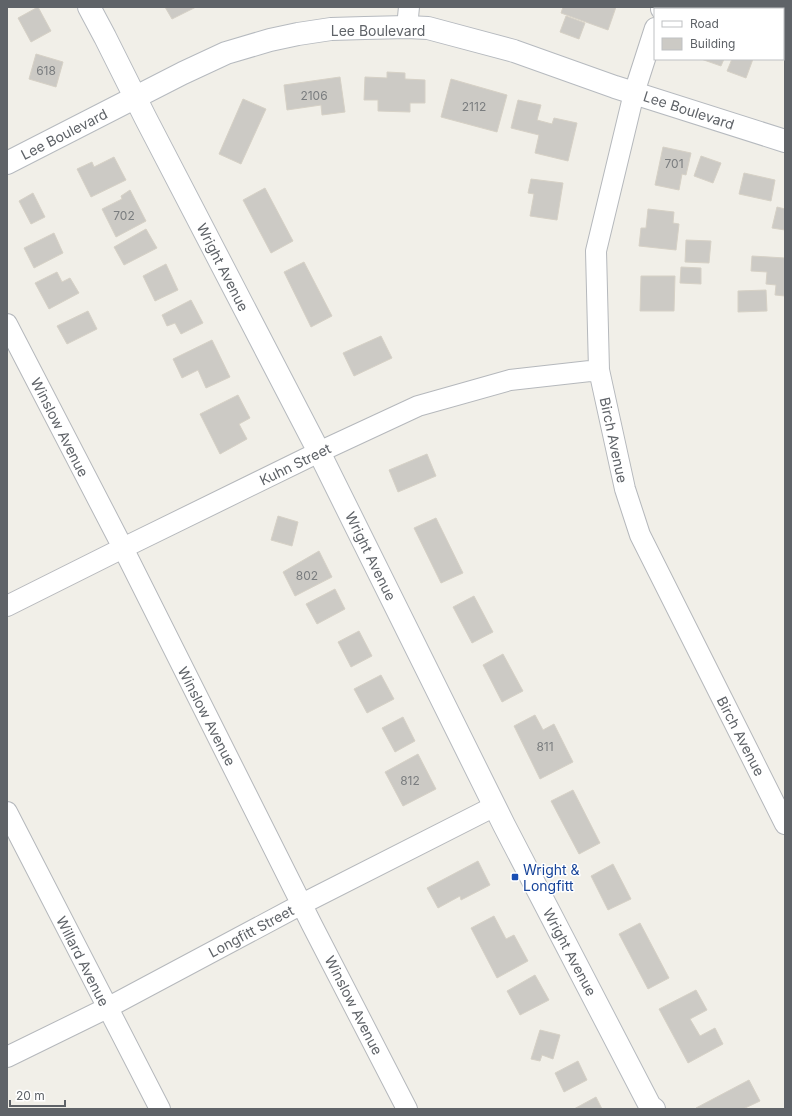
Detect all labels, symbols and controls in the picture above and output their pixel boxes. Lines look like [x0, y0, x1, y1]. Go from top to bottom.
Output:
legend [654, 8, 784, 60]
text: Road [690, 16, 719, 31]
street label: Lee Boulevard [331, 22, 425, 39]
text: Building [690, 36, 735, 51]
house number: 618 [36, 63, 56, 78]
street label: Lee Boulevard [641, 87, 737, 133]
house number: 2106 [300, 88, 328, 103]
house number: 2112 [462, 99, 486, 114]
street label: Lee Boulevard [18, 105, 110, 163]
house number: 701 [664, 156, 684, 171]
house number: 702 [113, 208, 135, 223]
street label: Wright Avenue [193, 220, 253, 314]
street label: Winslow Avenue [28, 375, 92, 479]
street label: Birch Avenue [597, 396, 631, 484]
street label: Kuhn Street [257, 439, 334, 489]
street label: Wright Avenue [342, 509, 400, 603]
house number: 802 [296, 568, 318, 583]
street label: Winslow Avenue [175, 664, 239, 768]
street label: Birch Avenue [714, 693, 768, 779]
house number: 811 [536, 739, 554, 754]
house number: 812 [400, 773, 420, 788]
place label: Wright & Longfitt [523, 861, 580, 894]
marker: Wright & Longfitt [510, 872, 520, 882]
street label: Longfitt Street [206, 901, 297, 961]
street label: Wright Avenue [540, 905, 600, 999]
street label: Willard Avenue [53, 913, 113, 1009]
street label: Winslow Avenue [322, 953, 386, 1057]
scale bar [10, 1082, 65, 1108]
text: 20 m [16, 1088, 45, 1103]

